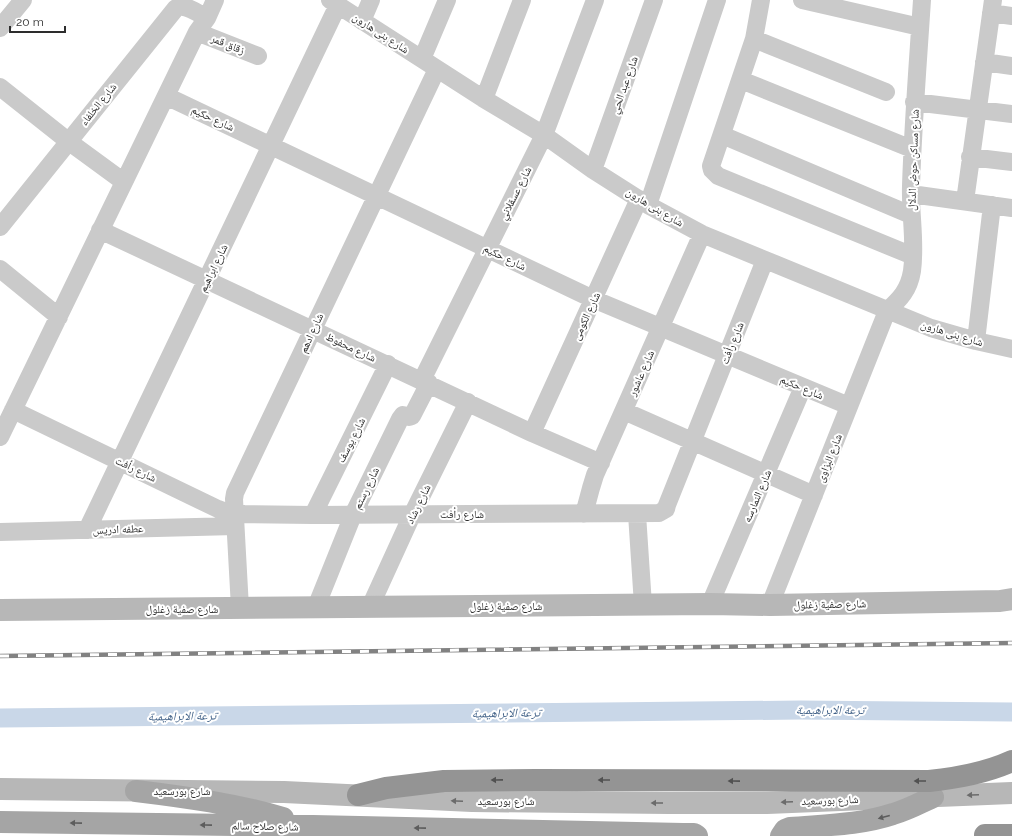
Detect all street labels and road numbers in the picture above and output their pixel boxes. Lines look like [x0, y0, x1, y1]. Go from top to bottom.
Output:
street label: شارع بنى هارون [350, 10, 411, 56]
street label: زقاق قمر [208, 31, 247, 57]
street label: شارع عبد الحي [608, 55, 643, 116]
street label: شارع الخلفاء [77, 81, 119, 128]
street label: شارع حكيم [189, 103, 236, 135]
street label: شارع مساكن حوض الدلال [905, 109, 922, 211]
street label: شارع عسقلاني [496, 164, 536, 223]
street label: شارع بنى هارون [624, 185, 686, 230]
street label: شارع ابراهيم [196, 242, 232, 295]
street label: شارع حكيم [481, 242, 528, 274]
street label: شارع الكومى [570, 290, 603, 342]
street label: شارع ادهم [297, 311, 327, 356]
street label: شارع بنى هارون [919, 318, 985, 349]
street label: شارع رأفت [717, 320, 747, 366]
street label: شارع محفوظ [324, 330, 378, 365]
street label: شارع عاشور [625, 348, 657, 399]
street label: شارع حكيم [778, 373, 825, 403]
street label: شارع يوسف [335, 416, 368, 465]
street label: شارع البزاوى [814, 432, 845, 484]
street label: شارع رأفت [113, 453, 159, 485]
street label: شارع رستم [351, 465, 383, 512]
street label: شارع النمارسه [741, 468, 774, 524]
street label: شارع رشاد [403, 482, 434, 526]
street label: شارع رأفت [440, 507, 484, 521]
street label: عطفه ادريس [92, 522, 144, 537]
street label: شارع صفية زغلول [794, 597, 866, 612]
street label: شارع صفية زغلول [470, 600, 542, 613]
street label: شارع صفية زغلول [146, 603, 218, 616]
street label: شارع بورسعيد [153, 785, 211, 798]
street label: شارع بورسعيد [801, 793, 859, 808]
street label: شارع بورسعيد [477, 795, 535, 808]
street label: شارع صلاح سالم [231, 819, 299, 835]

